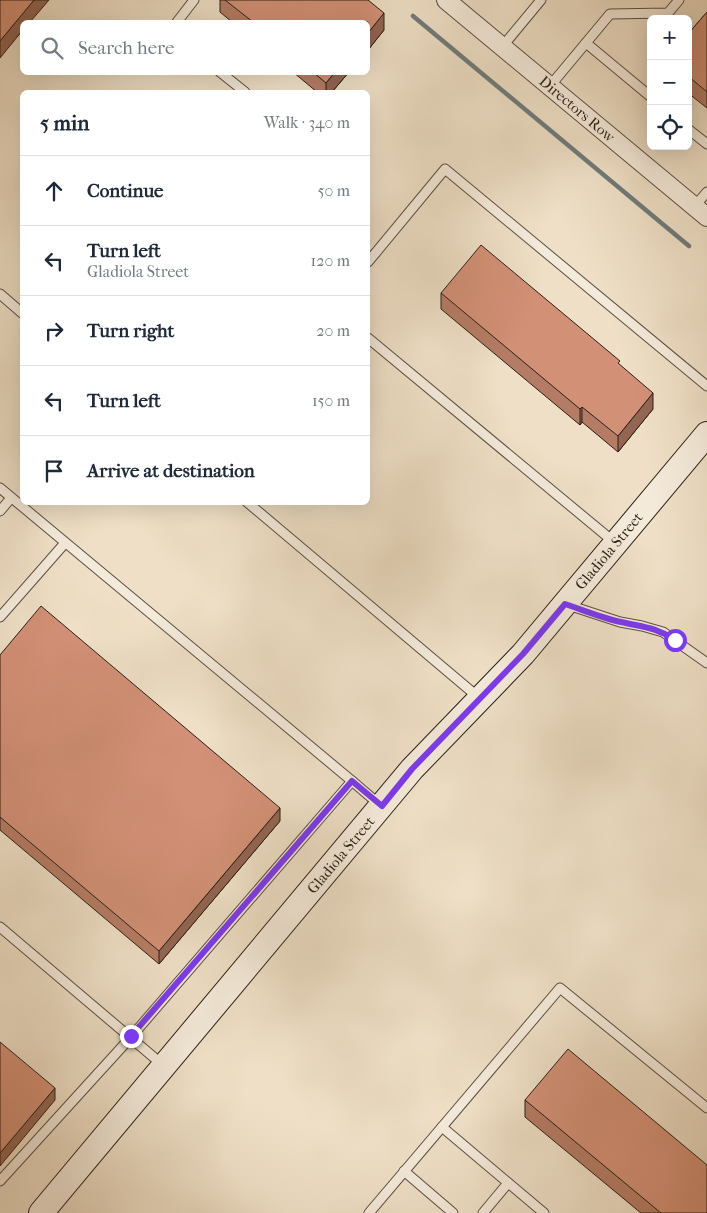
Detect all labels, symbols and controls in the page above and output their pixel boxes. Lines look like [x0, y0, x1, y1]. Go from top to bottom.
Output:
map controls [647, 15, 692, 150]
button: + [647, 15, 692, 60]
search box [20, 20, 370, 75]
icon: search [38, 34, 66, 62]
text: Search here [78, 37, 174, 59]
button: − [647, 60, 692, 105]
street label: Directors Row [535, 72, 619, 146]
button: locate [647, 105, 692, 150]
text: 5 min [40, 111, 89, 135]
text: Walk · 340 m [264, 113, 350, 132]
icon: ahead [40, 177, 68, 205]
text: Continue [87, 180, 163, 202]
text: 50 m [318, 181, 350, 200]
text: Turn left [87, 240, 161, 262]
icon: left [40, 247, 68, 275]
text: 120 m [311, 251, 350, 270]
text: Gladiola Street [87, 262, 189, 281]
icon: right [40, 317, 68, 345]
text: Turn right [87, 320, 174, 342]
text: 20 m [316, 321, 350, 340]
icon: left [40, 387, 68, 415]
text: Turn left [87, 390, 161, 412]
text: 150 m [312, 391, 350, 410]
icon: arrive [40, 457, 68, 485]
text: Arrive at destination [87, 460, 255, 482]
street label: Gladiola Street [571, 508, 647, 593]
route start [664, 629, 687, 652]
street label: Gladiola Street [303, 812, 379, 897]
route end [120, 1025, 143, 1048]

